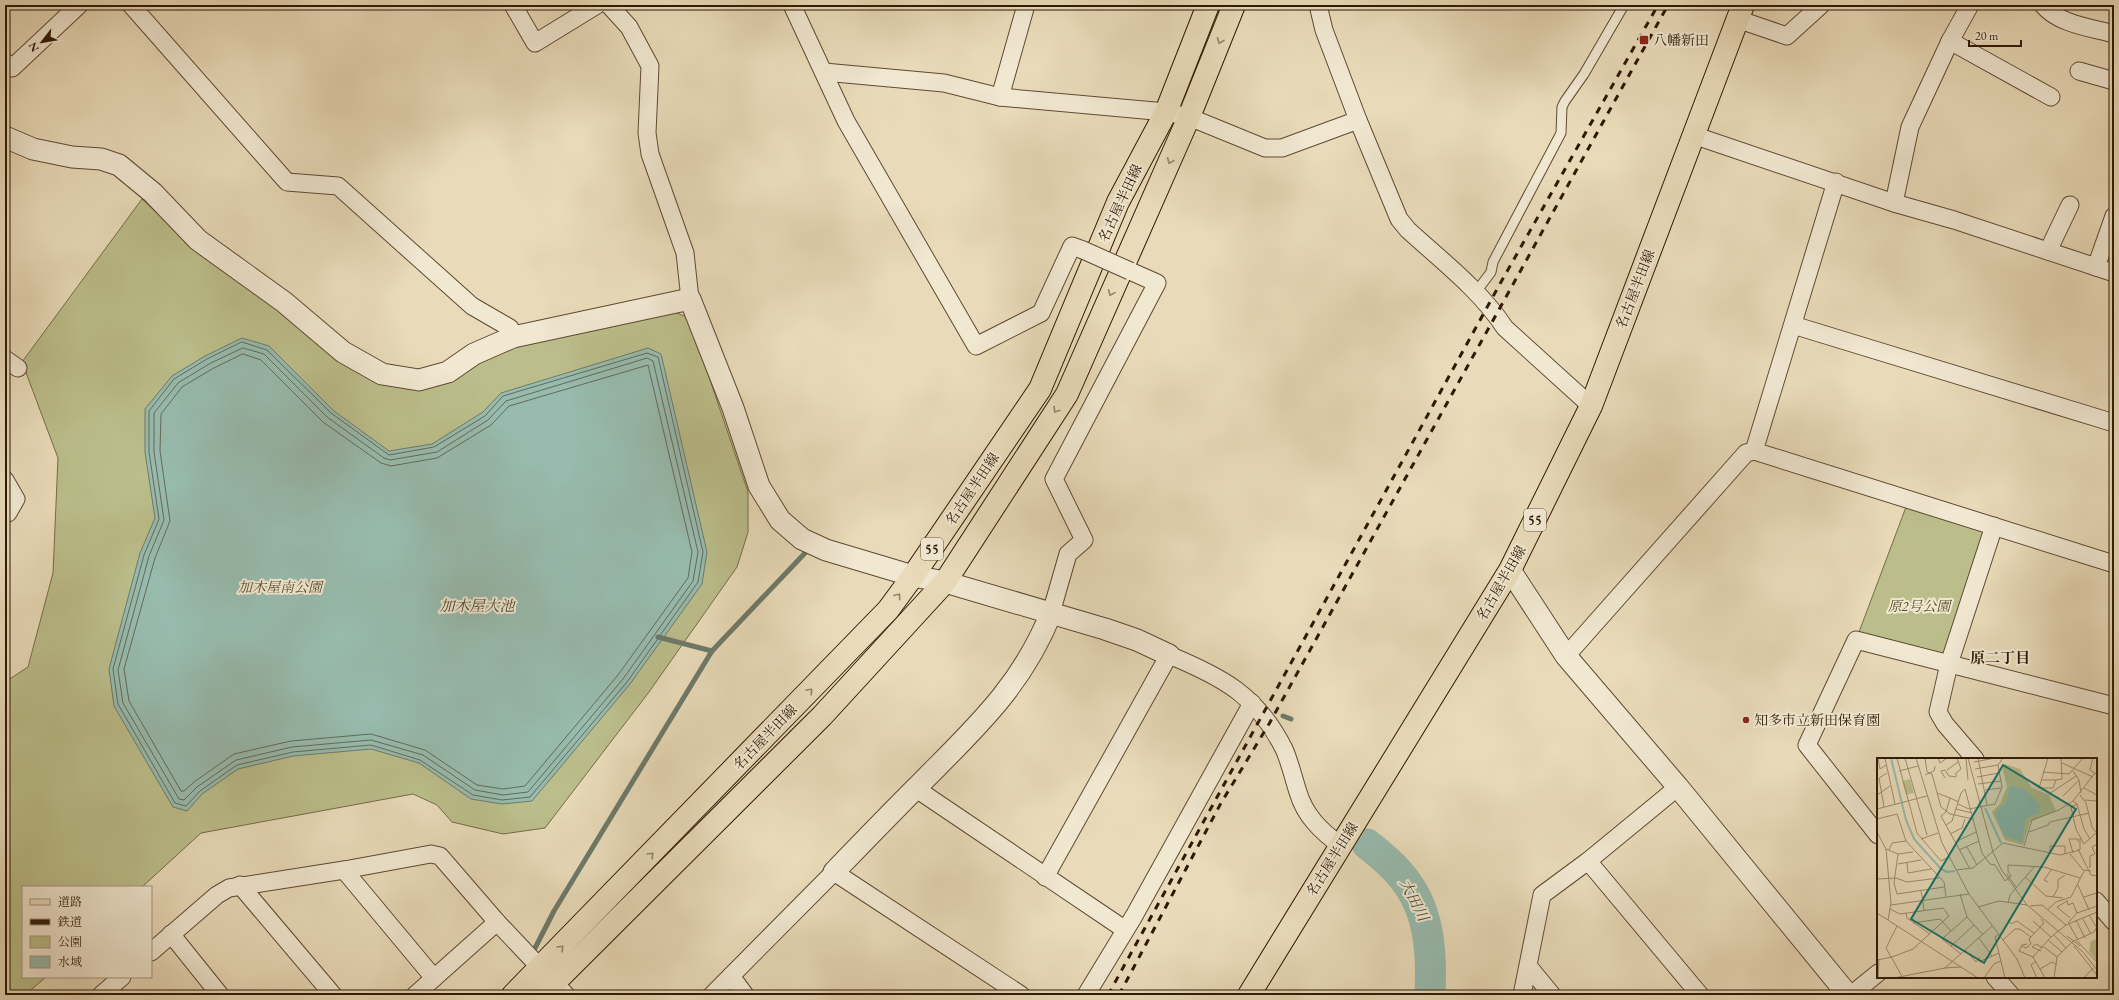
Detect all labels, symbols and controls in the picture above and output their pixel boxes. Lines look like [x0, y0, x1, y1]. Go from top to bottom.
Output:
north arrow [22, 22, 62, 62]
scale bar [1969, 22, 2021, 48]
text: 20 m [1975, 28, 1999, 44]
place label: 八幡新田 [1653, 31, 1709, 49]
marker: 八幡新田 [1638, 34, 1650, 46]
one-way arrow [1216, 38, 1224, 45]
text: N [25, 40, 42, 55]
one-way arrow [1166, 158, 1174, 165]
street label: 名古屋半田線 [1094, 161, 1146, 245]
street label: 名古屋半田線 [1612, 247, 1658, 331]
one-way arrow [1108, 289, 1116, 296]
one-way arrow [1053, 406, 1061, 413]
street label: 名古屋半田線 [941, 449, 1003, 529]
road number: 55 [1524, 509, 1546, 531]
road number: 55 [921, 538, 943, 560]
street label: 名古屋半田線 [1472, 542, 1530, 624]
park label: 加木屋南公園 [238, 578, 324, 596]
one-way arrow [894, 593, 901, 600]
water label: 加木屋大池 [439, 596, 516, 615]
park label: 原2号公園 [1888, 597, 1952, 615]
district label: 原二丁目 [1970, 648, 2030, 667]
one-way arrow [805, 688, 813, 696]
street label: 名古屋半田線 [729, 701, 801, 773]
place label: 知多市立新田保育園 [1754, 711, 1880, 729]
marker: 知多市立新田保育園 [1741, 715, 1751, 725]
inset map [1877, 758, 2097, 978]
street label: 名古屋半田線 [1302, 819, 1362, 899]
one-way arrow [646, 852, 653, 859]
water label: 大田川 [1396, 875, 1434, 926]
legend [22, 886, 152, 978]
text: 道路 [58, 894, 82, 910]
text: 鉄道 [57, 914, 82, 930]
text: 公園 [58, 934, 82, 950]
one-way arrow [556, 945, 564, 953]
text: 水域 [58, 954, 82, 970]

